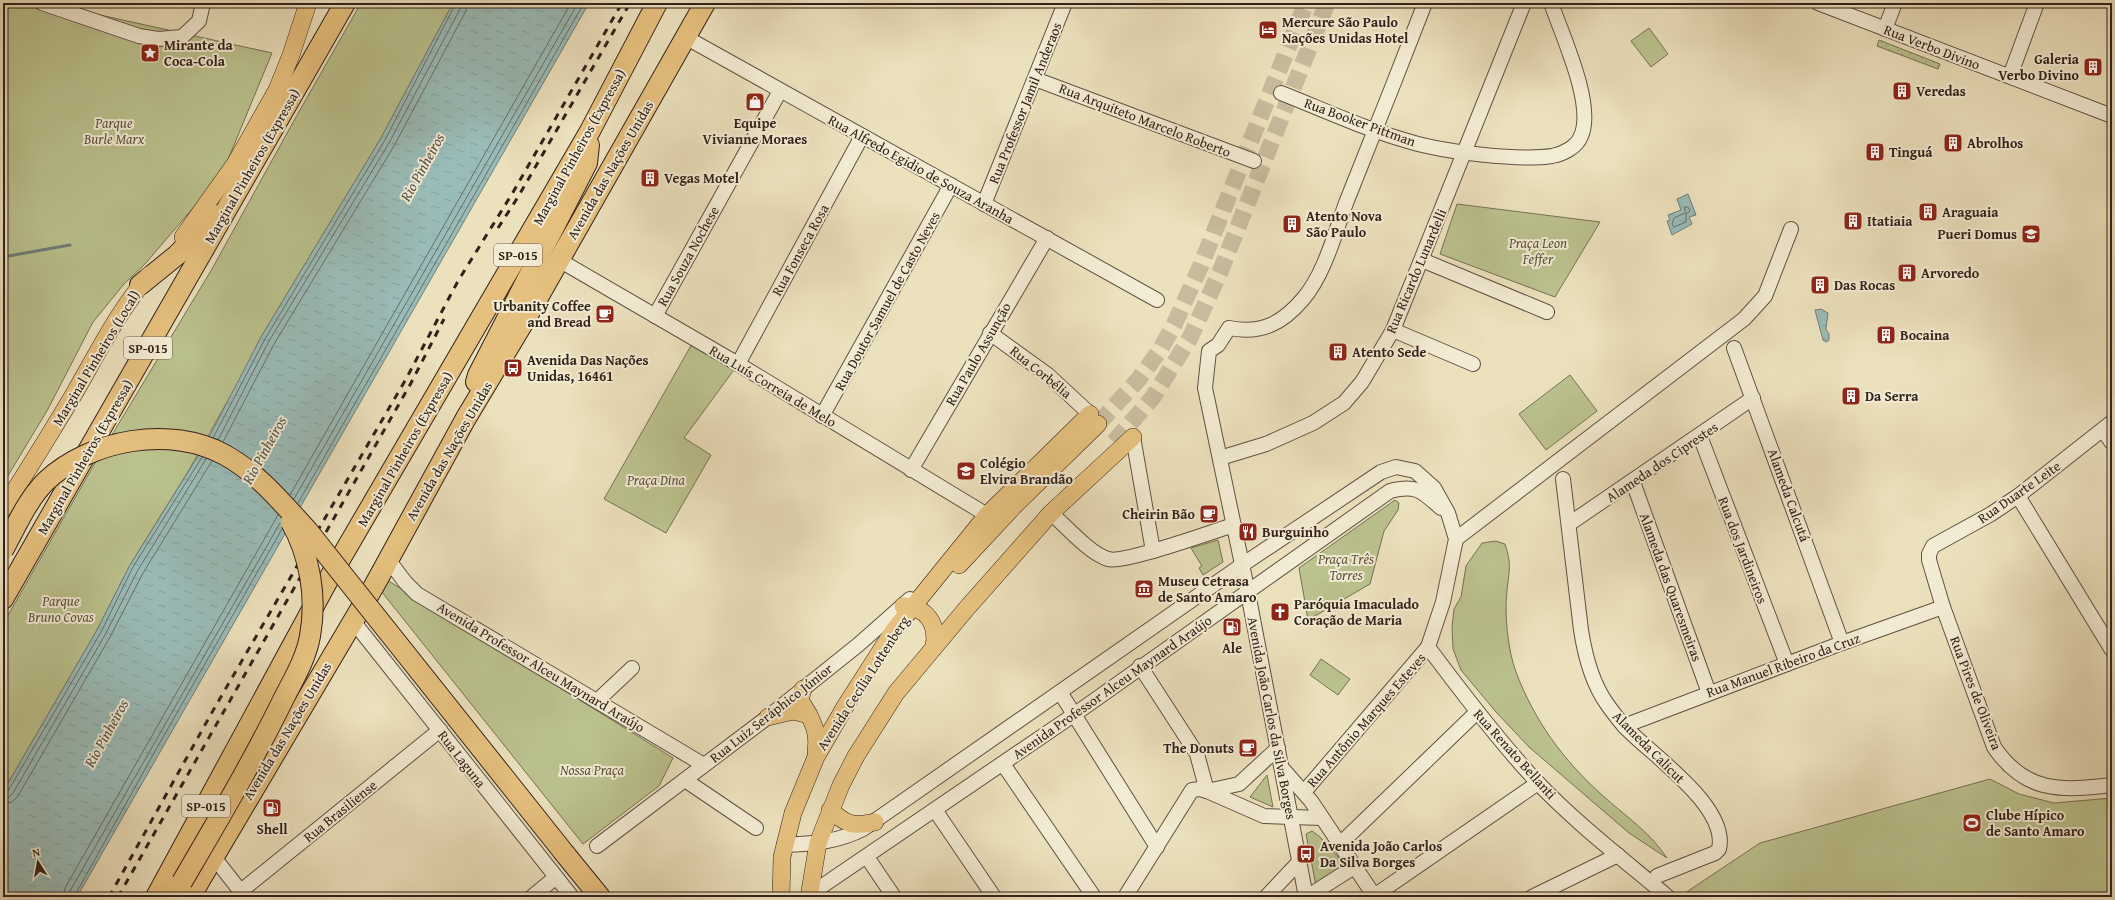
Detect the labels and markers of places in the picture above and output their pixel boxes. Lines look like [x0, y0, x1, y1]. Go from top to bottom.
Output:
place label: Mercure São Paulo Nações Unidas Hotel [1282, 12, 1409, 48]
hotel icon: Mercure São Paulo Nações Unidas Hotel [1257, 19, 1279, 41]
place label: Mirante da Coca-Cola [164, 35, 233, 71]
place icon: Mirante da Coca-Cola [139, 42, 161, 64]
place label: Galeria Verbo Divino [1998, 49, 2080, 85]
building icon: Galeria Verbo Divino [2082, 56, 2104, 78]
building icon: Veredas [1891, 80, 1913, 102]
place label: Veredas [1916, 81, 1966, 101]
shop icon: Equipe Vivianne Moraes [744, 91, 766, 113]
place label: Equipe Vivianne Moraes [703, 113, 807, 149]
building icon: Abrolhos [1942, 132, 1964, 154]
place label: Abrolhos [1967, 133, 2023, 153]
building icon: Tinguá [1864, 141, 1886, 163]
place label: Tinguá [1889, 142, 1933, 162]
building icon: Vegas Motel [639, 167, 661, 189]
place label: Vegas Motel [664, 168, 740, 188]
building icon: Araguaia [1917, 201, 1939, 223]
place label: Araguaia [1942, 202, 1999, 222]
place label: Atento Nova São Paulo [1306, 206, 1383, 242]
building icon: Itatiaia [1842, 210, 1864, 232]
place label: Itatiaia [1867, 211, 1913, 231]
building icon: Atento Nova São Paulo [1281, 213, 1303, 235]
school or university icon: Pueri Domus [2020, 223, 2042, 245]
place label: Pueri Domus [1937, 224, 2017, 244]
building icon: Arvoredo [1896, 262, 1918, 284]
place label: Arvoredo [1921, 263, 1980, 283]
building icon: Das Rocas [1809, 274, 1831, 296]
place label: Das Rocas [1834, 275, 1895, 295]
place label: Urbanity Coffee and Bread [493, 296, 591, 332]
cafe icon: Urbanity Coffee and Bread [594, 303, 616, 325]
building icon: Bocaina [1875, 324, 1897, 346]
place label: Bocaina [1900, 325, 1950, 345]
building icon: Atento Sede [1327, 341, 1349, 363]
place label: Atento Sede [1352, 342, 1426, 362]
place label: Avenida Das Nações Unidas, 16461 [527, 350, 649, 386]
bus stop icon: Avenida Das Nações Unidas, 16461 [502, 357, 524, 379]
building icon: Da Serra [1840, 385, 1862, 407]
place label: Da Serra [1865, 386, 1919, 406]
place label: Colégio Elvira Brandão [980, 453, 1074, 489]
school or university icon: Colégio Elvira Brandão [955, 460, 977, 482]
cafe icon: Cheirin Bão [1198, 503, 1220, 525]
place label: Cheirin Bão [1122, 504, 1196, 524]
restaurant icon: Burguinho [1237, 521, 1259, 543]
place label: Burguinho [1262, 522, 1329, 542]
place label: Museu Cetrasa de Santo Amaro [1158, 571, 1257, 607]
museum icon: Museu Cetrasa de Santo Amaro [1133, 578, 1155, 600]
place label: Paróquia Imaculado Coração de Maria [1294, 594, 1420, 630]
church icon: Paróquia Imaculado Coração de Maria [1269, 601, 1291, 623]
fuel station icon: Ale [1221, 616, 1243, 638]
place label: Ale [1222, 638, 1242, 658]
cafe icon: The Donuts [1237, 737, 1259, 759]
place label: The Donuts [1163, 738, 1234, 758]
fuel station icon: Shell [261, 797, 283, 819]
place label: Clube Hípico de Santo Amaro [1986, 805, 2085, 841]
sports icon: Clube Hípico de Santo Amaro [1961, 812, 1983, 834]
place label: Shell [256, 819, 288, 839]
place label: Avenida João Carlos Da Silva Borges [1320, 836, 1442, 872]
bus stop icon: Avenida João Carlos Da Silva Borges [1295, 843, 1317, 865]

